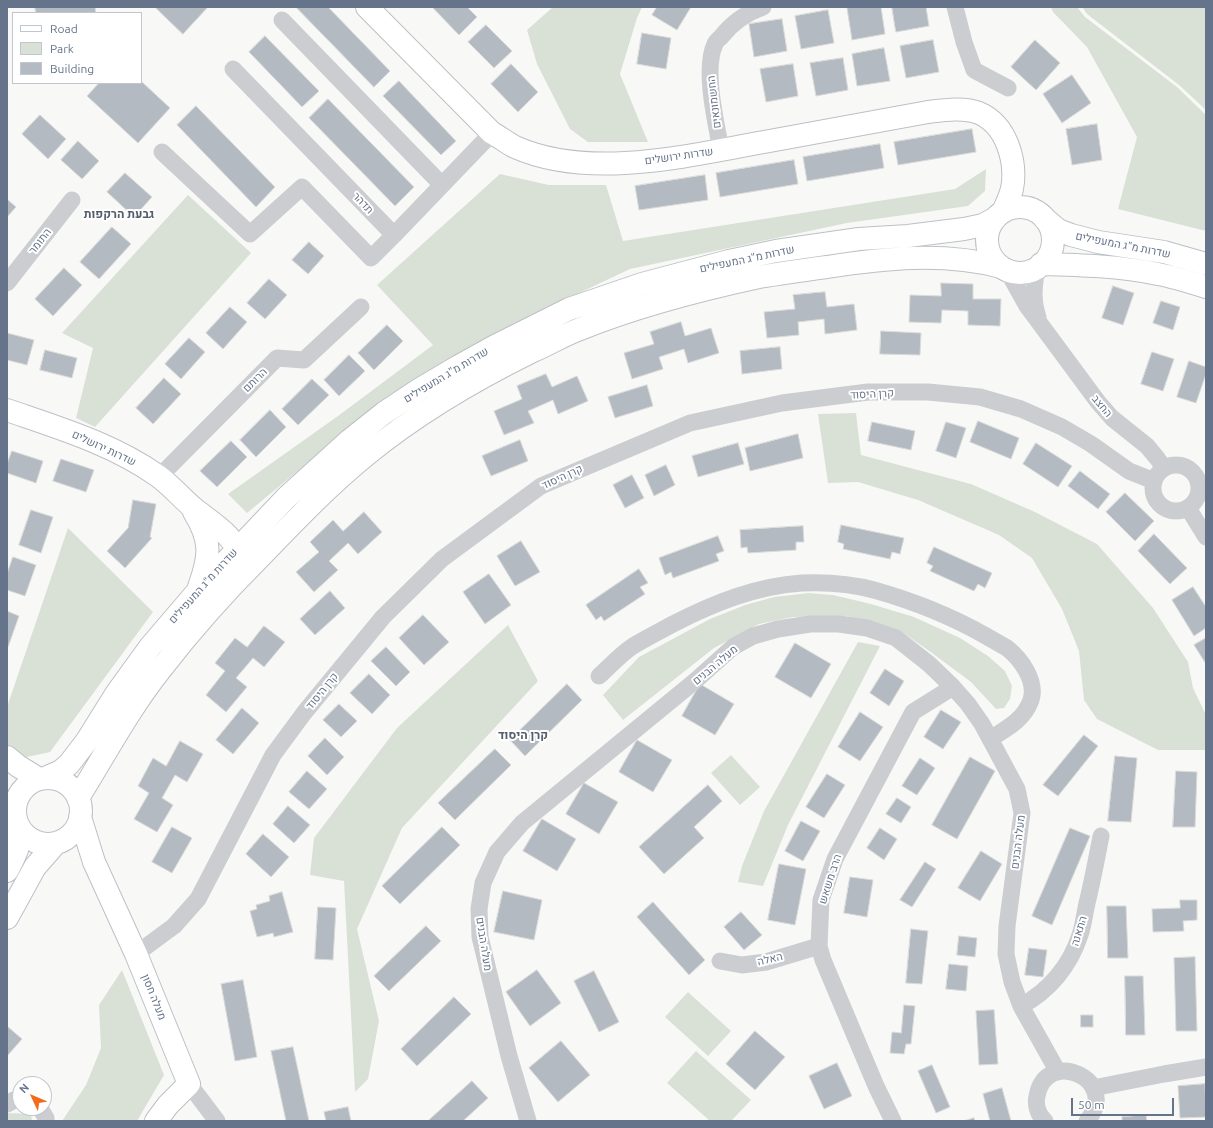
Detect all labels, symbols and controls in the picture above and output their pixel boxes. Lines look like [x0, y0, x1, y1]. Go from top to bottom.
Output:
legend [12, 12, 142, 84]
text: Road [50, 22, 78, 35]
text: Park [50, 42, 74, 55]
text: Building [50, 62, 94, 75]
street label: החשמונאים [704, 75, 724, 129]
street label: שדרות ירושלים [644, 145, 714, 167]
street label: תדהר [350, 190, 376, 216]
district label: גבעת הרקפות [84, 207, 154, 221]
street label: התומר [26, 226, 54, 256]
street label: שדרות מ"ג המעפילים [1074, 229, 1172, 261]
street label: שדרות מ"ג המעפילים [698, 242, 796, 276]
street label: שדרות מ"ג המעפילים [401, 344, 491, 406]
street label: הרותם [240, 365, 270, 395]
street label: קרן היסוד [850, 386, 894, 402]
street label: החצב [1089, 392, 1115, 420]
street label: שדרות ירושלים [70, 427, 138, 469]
street label: קרן היסוד [539, 462, 585, 492]
street label: שדרות מ"ג המעפילים [166, 546, 240, 626]
street label: מעלה הבנים [690, 642, 740, 688]
street label: קרן היסוד [303, 670, 341, 712]
district label: קרן היסוד [498, 728, 548, 742]
street label: מעלה הבנים [1008, 814, 1028, 870]
street label: הרב משאש [816, 852, 844, 906]
street label: התאנה [1068, 914, 1090, 948]
street label: מעלה הבנים [473, 916, 495, 972]
street label: האלה [756, 950, 784, 968]
street label: מעלה חסון [139, 972, 169, 1022]
north arrow [12, 1076, 52, 1116]
text: N [17, 1081, 31, 1095]
scale bar [1073, 1090, 1176, 1116]
text: 50 m [1078, 1098, 1105, 1111]

